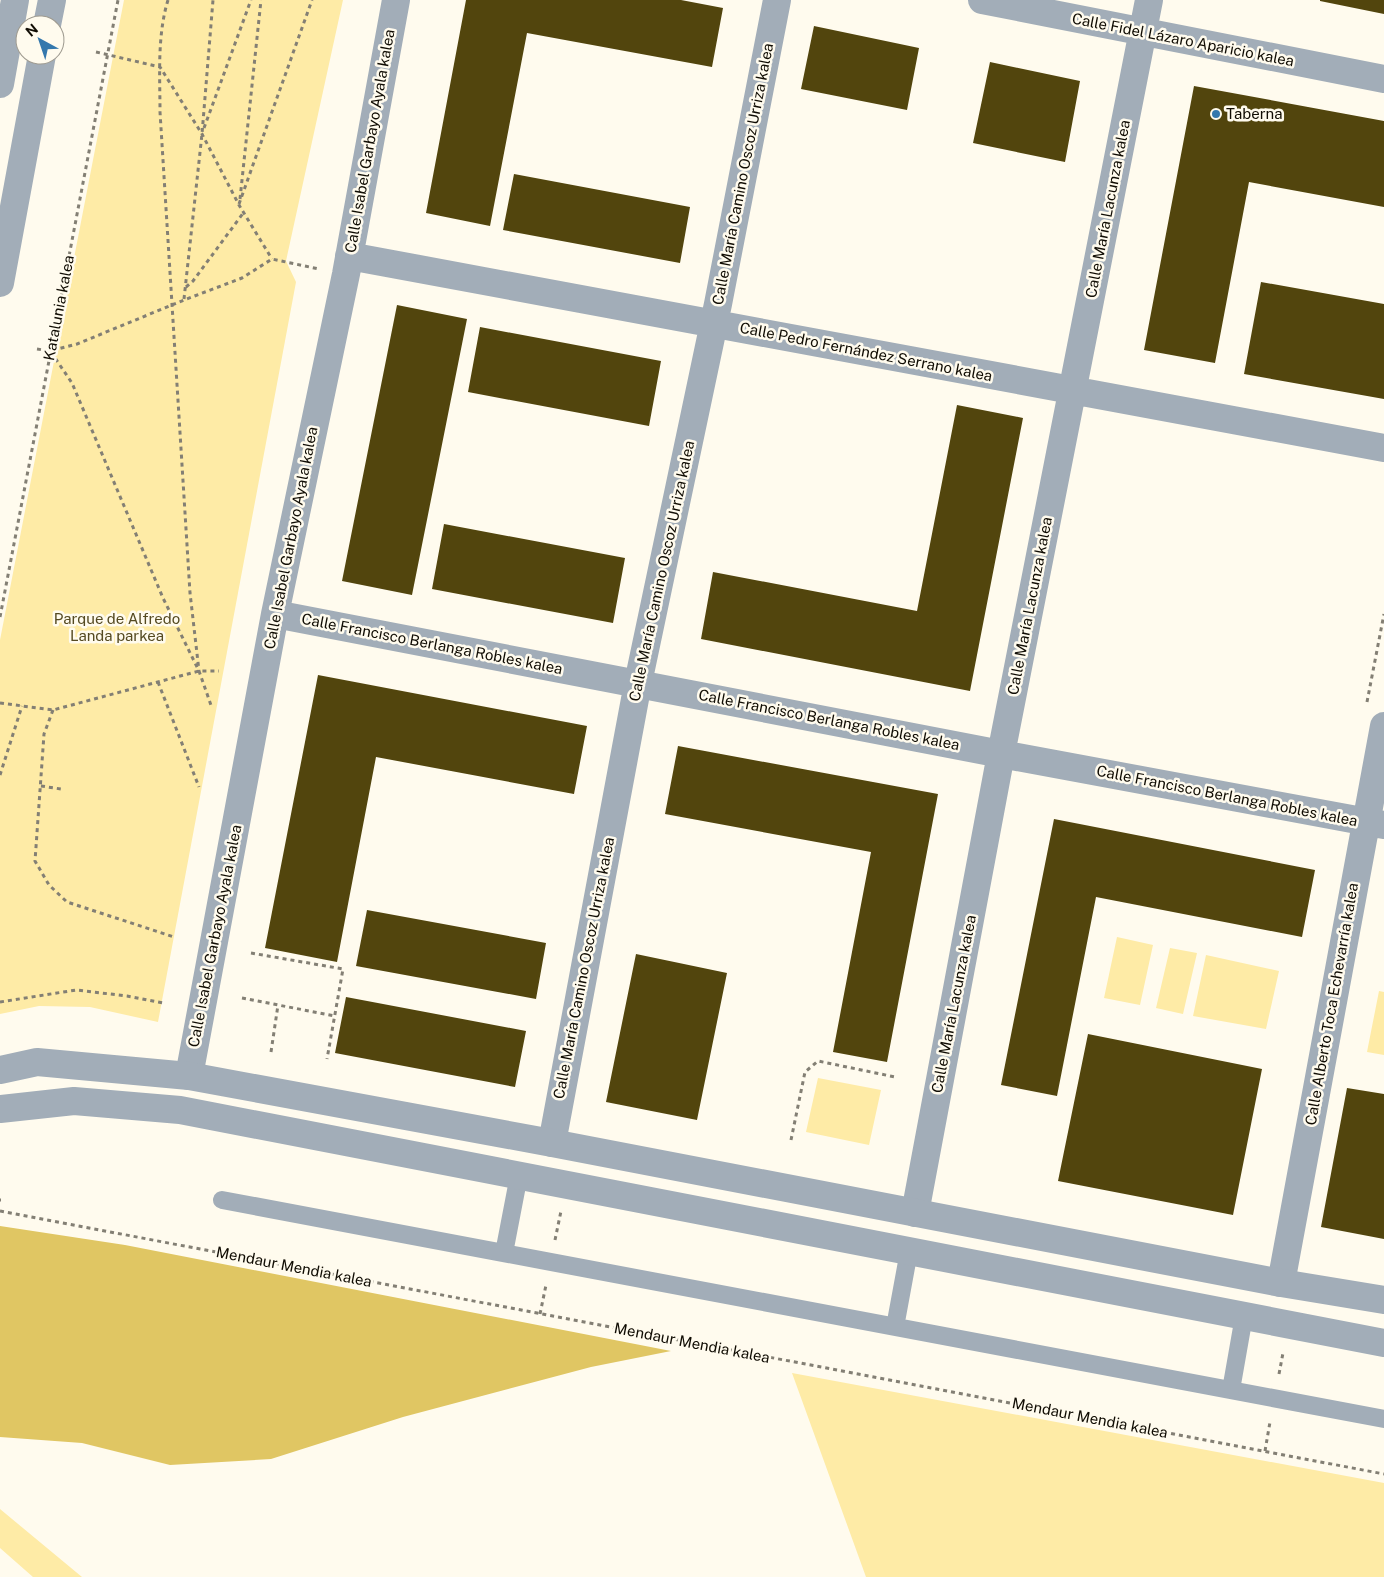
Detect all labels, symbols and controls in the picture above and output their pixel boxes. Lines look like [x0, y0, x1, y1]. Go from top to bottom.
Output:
street label: Calle Fidel Lázaro Aparicio kalea [1071, 10, 1296, 69]
north arrow [15, 15, 65, 65]
text: N [22, 20, 41, 40]
street label: Calle Isabel Garbayo Ayala kalea [341, 28, 398, 254]
street label: Calle María Camino Oscoz Urriza kalea [709, 42, 776, 306]
place label: Taberna [1226, 105, 1283, 122]
marker: Taberna [1210, 108, 1222, 120]
street label: Calle María Lacunza kalea [1082, 118, 1133, 299]
street label: Katalunia kalea [40, 254, 77, 362]
street label: Calle Pedro Fernández Serrano kalea [738, 319, 994, 384]
street label: Calle Isabel Garbayo Ayala kalea [261, 425, 320, 651]
street label: Calle María Camino Oscoz Urriza kalea [626, 439, 698, 703]
street label: Calle María Lacunza kalea [1004, 515, 1055, 696]
park label: Parque de Alfredo Landa parkea [54, 610, 180, 644]
street label: Calle Francisco Berlanga Robles kalea [300, 610, 564, 677]
street label: Calle Francisco Berlanga Robles kalea [697, 686, 961, 753]
street label: Calle Francisco Berlanga Robles kalea [1095, 762, 1359, 829]
street label: Calle Isabel Garbayo Ayala kalea [185, 823, 244, 1049]
street label: Calle María Camino Oscoz Urriza kalea [550, 836, 617, 1100]
street label: Calle Alberto Toca Echevarría kalea [1302, 881, 1361, 1126]
street label: Calle María Lacunza kalea [928, 913, 979, 1094]
street label: Mendaur Mendia kalea [215, 1243, 373, 1290]
street label: Mendaur Mendia kalea [613, 1319, 771, 1366]
street label: Mendaur Mendia kalea [1011, 1394, 1169, 1441]

